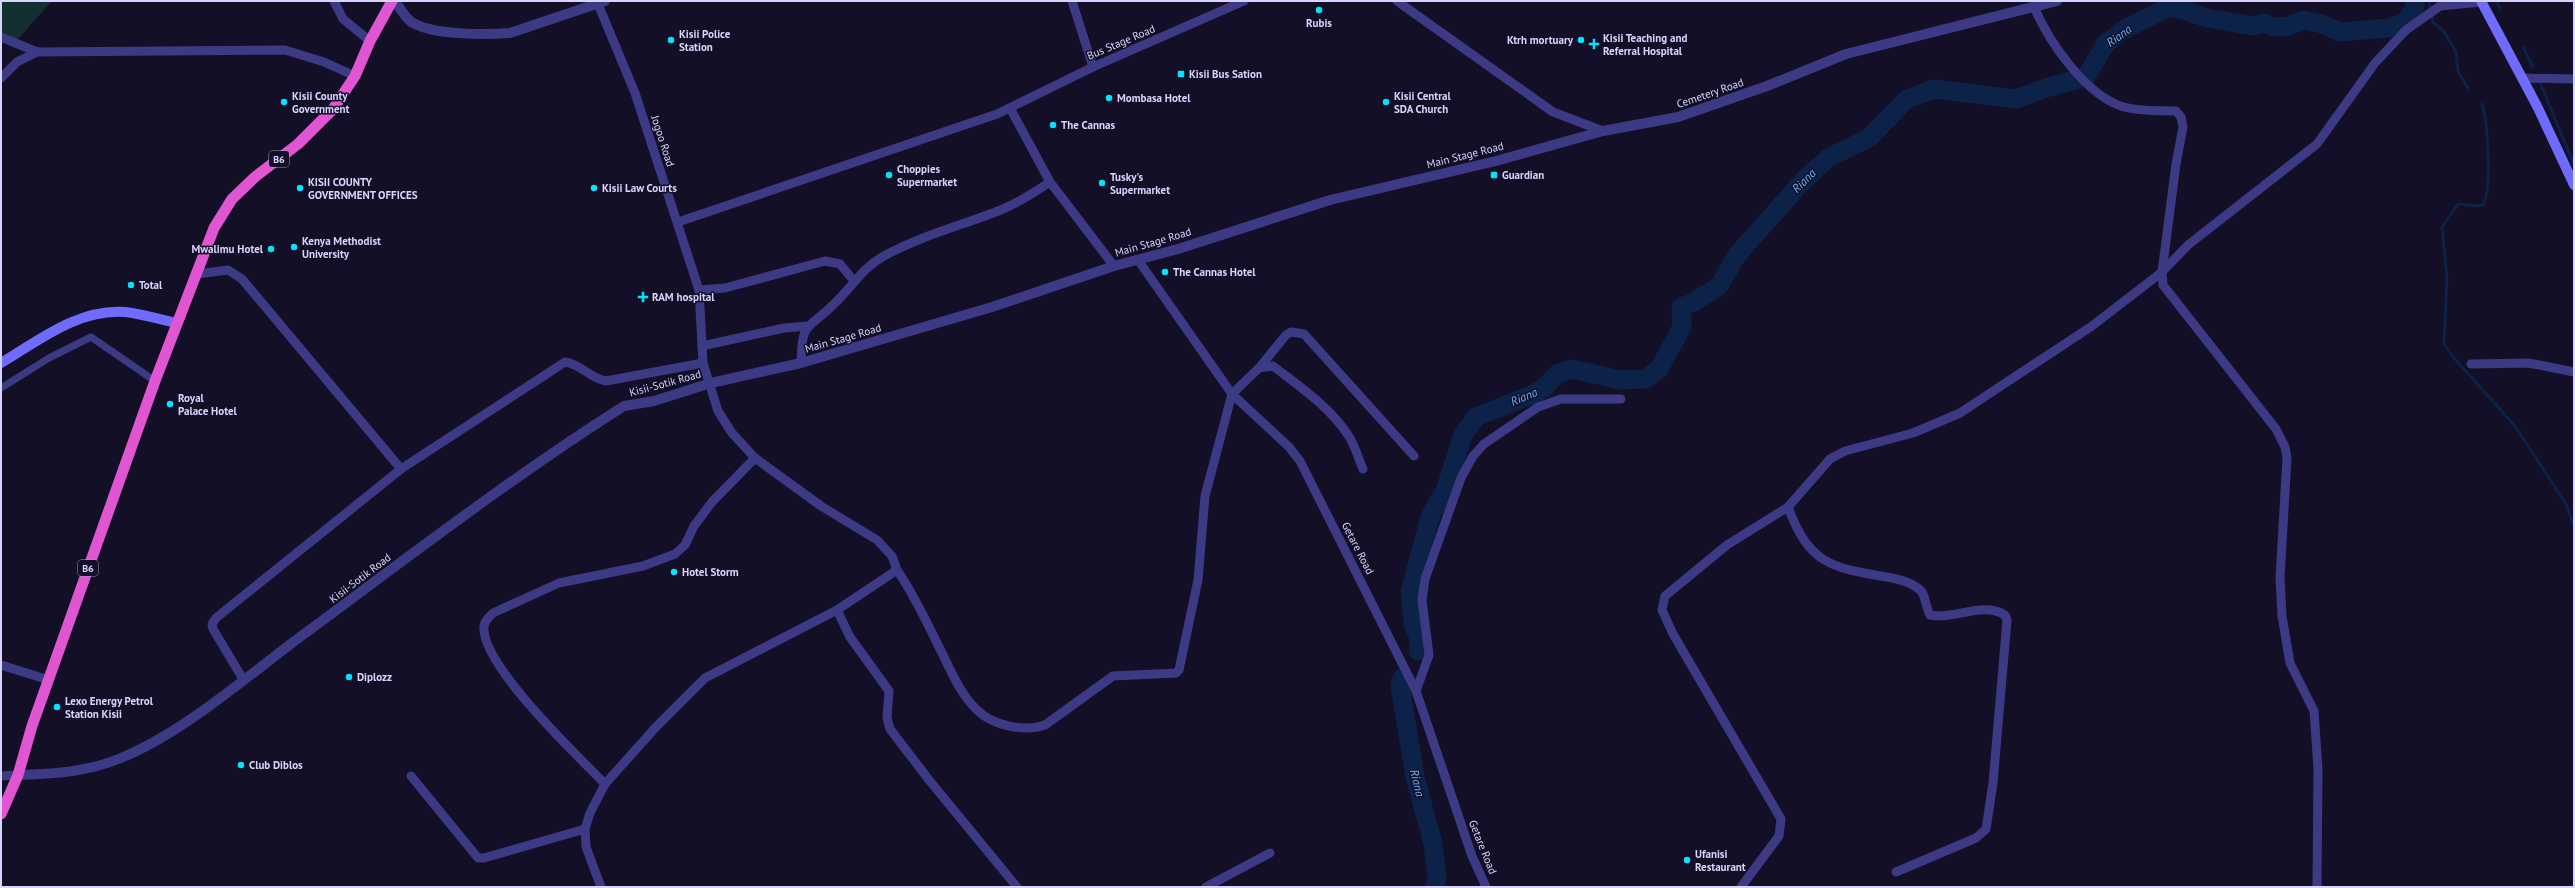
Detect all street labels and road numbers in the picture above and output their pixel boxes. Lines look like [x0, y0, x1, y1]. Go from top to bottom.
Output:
street label: Bus Stage Road [1085, 21, 1157, 63]
street label: Cemetery Road [1675, 75, 1745, 111]
street label: Jogoo Road [648, 113, 678, 168]
street label: Main Stage Road [1425, 139, 1505, 171]
road number: B6 [269, 151, 289, 167]
street label: Main Stage Road [1113, 224, 1193, 260]
street label: Main Stage Road [803, 320, 883, 356]
street label: Kisii-Sotik Road [628, 367, 702, 399]
street label: Getare Road [1339, 519, 1377, 577]
street label: Kisii-Sotik Road [326, 550, 394, 606]
road number: B6 [78, 560, 98, 576]
street label: Getare Road [1466, 818, 1500, 876]

